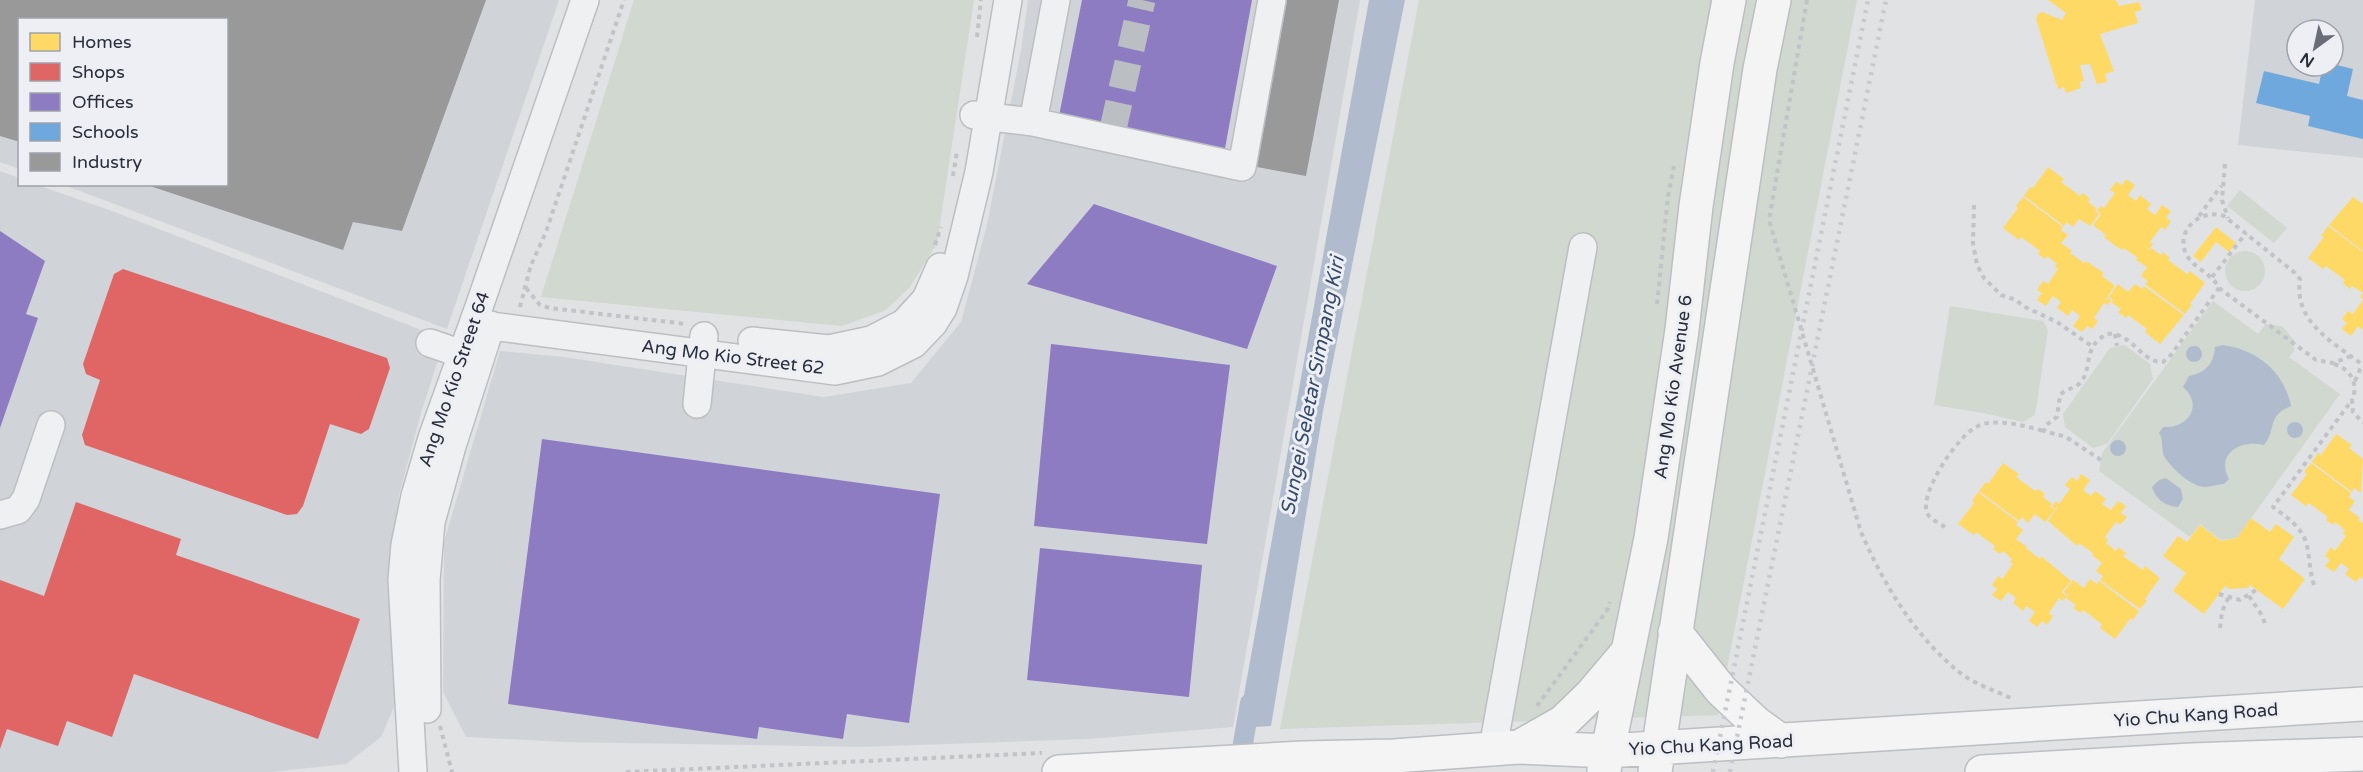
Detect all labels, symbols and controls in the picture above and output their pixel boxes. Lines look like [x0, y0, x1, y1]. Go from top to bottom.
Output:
legend [18, 18, 228, 186]
north arrow [2285, 18, 2345, 78]
text: Homes [72, 31, 132, 53]
text: N [2297, 48, 2318, 72]
text: Shops [72, 61, 125, 83]
text: Offices [72, 91, 134, 113]
text: Schools [72, 121, 139, 143]
text: Industry [72, 151, 143, 173]
water label: Sungei Seletar Simpang Kiri [1276, 252, 1350, 517]
street label: Ang Mo Kio Street 64 [414, 288, 494, 470]
street label: Ang Mo Kio Avenue 6 [1649, 294, 1697, 480]
street label: Ang Mo Kio Street 62 [640, 335, 826, 379]
street label: Yio Chu Kang Road [2113, 698, 2279, 732]
street label: Yio Chu Kang Road [1628, 730, 1794, 760]

